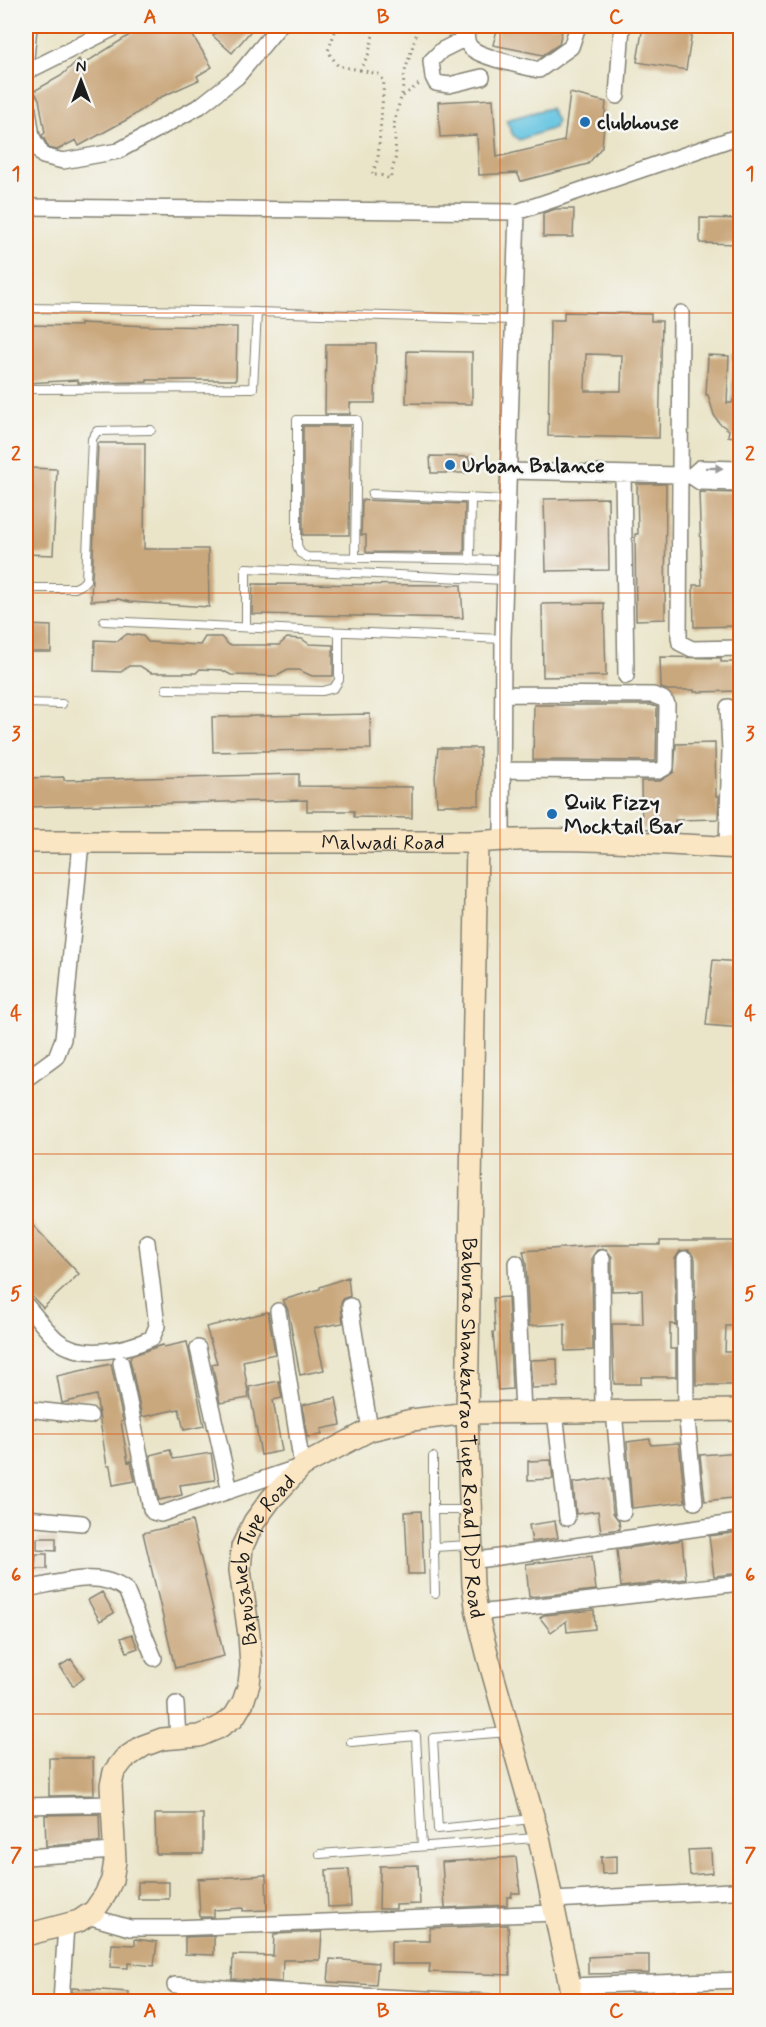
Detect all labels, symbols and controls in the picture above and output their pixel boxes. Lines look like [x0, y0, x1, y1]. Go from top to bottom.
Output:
text: A [143, 4, 157, 31]
text: B [377, 4, 390, 31]
text: C [609, 4, 624, 31]
north arrow [51, 51, 111, 111]
text: N [76, 57, 86, 78]
place label: clubhouse [597, 109, 679, 137]
marker: clubhouse [578, 115, 592, 129]
text: 1 [12, 161, 20, 188]
text: 1 [746, 161, 754, 188]
text: 2 [11, 441, 21, 468]
text: 2 [745, 441, 755, 468]
place label: Urban Balance [462, 452, 605, 480]
marker: Urban Balance [443, 458, 457, 472]
one-way arrow [705, 463, 724, 473]
text: 3 [11, 721, 21, 748]
text: 3 [745, 721, 755, 748]
place label: Quik Fizzy Mocktail Bar [564, 789, 683, 841]
marker: Quik Fizzy Mocktail Bar [545, 807, 559, 821]
street label: Malwadi Road [321, 829, 445, 857]
text: 4 [10, 1001, 22, 1028]
text: 4 [744, 1001, 756, 1028]
street label: Baburao Shankarrao Tupe Road | DP Road [452, 1237, 491, 1621]
text: 5 [10, 1281, 22, 1308]
text: 5 [744, 1281, 756, 1308]
street label: Bapusaheb Tupe Road [227, 1468, 302, 1646]
text: 6 [11, 1562, 21, 1589]
text: 6 [745, 1562, 755, 1589]
text: 7 [10, 1842, 22, 1869]
text: 7 [744, 1842, 756, 1869]
text: A [143, 1998, 157, 2025]
text: B [377, 1998, 390, 2025]
text: C [609, 1998, 624, 2025]

